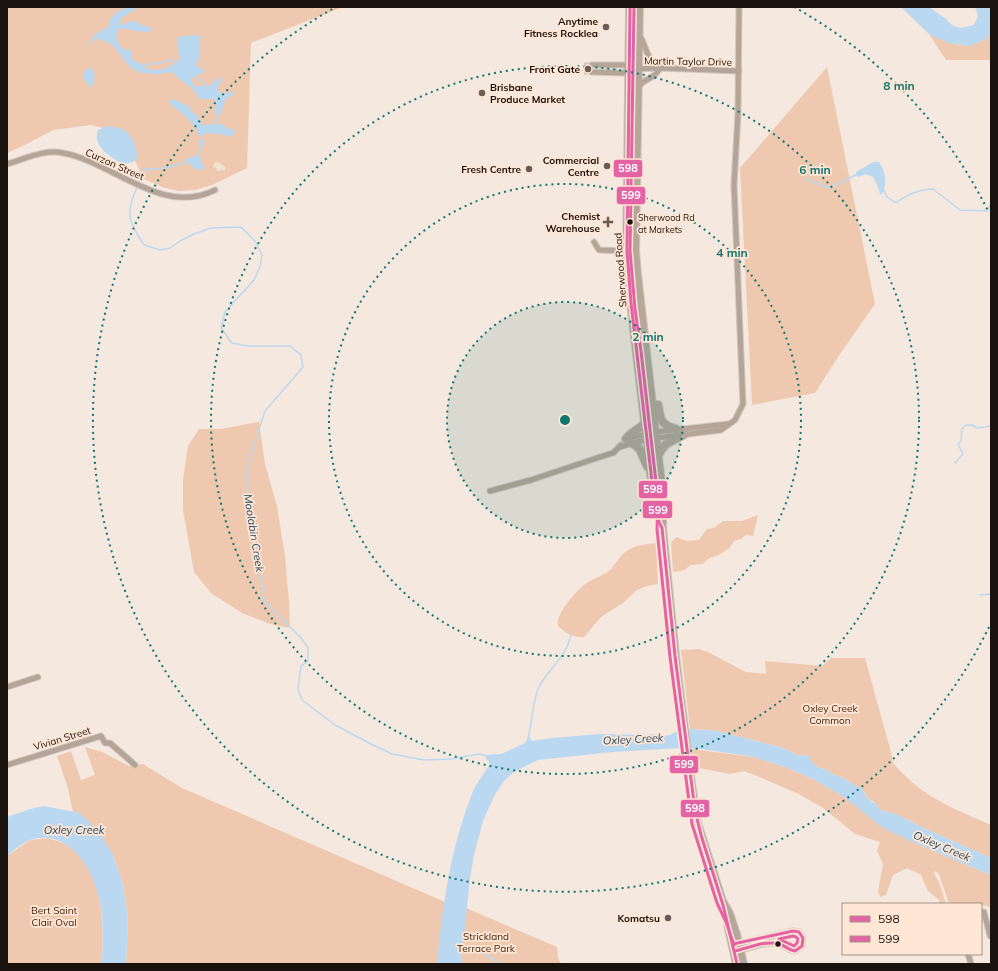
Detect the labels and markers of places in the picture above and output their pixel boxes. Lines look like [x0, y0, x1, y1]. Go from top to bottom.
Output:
place label: Anytime Fitness Rocklea [524, 15, 599, 40]
marker: Anytime Fitness Rocklea [601, 22, 611, 32]
place label: Front Gate [529, 63, 581, 76]
marker: Front Gate [583, 64, 593, 74]
place label: Brisbane Produce Market [490, 81, 565, 106]
marker: Brisbane Produce Market [477, 88, 487, 98]
place label: Commercial Centre [543, 154, 600, 179]
marker: Commercial Centre [602, 161, 612, 171]
place label: Fresh Centre [461, 163, 522, 176]
marker: Fresh Centre [524, 164, 534, 174]
place label: Chemist Warehouse [545, 210, 601, 235]
place label: Sherwood Rd at Markets [638, 212, 695, 235]
marker: Chemist Warehouse [603, 217, 613, 227]
marker: Sherwood Rd at Markets [625, 217, 635, 227]
centre of rings [558, 413, 572, 427]
place label: Komatsu [618, 912, 660, 925]
marker: Komatsu [663, 913, 673, 923]
unlabelled marker [773, 939, 783, 949]

